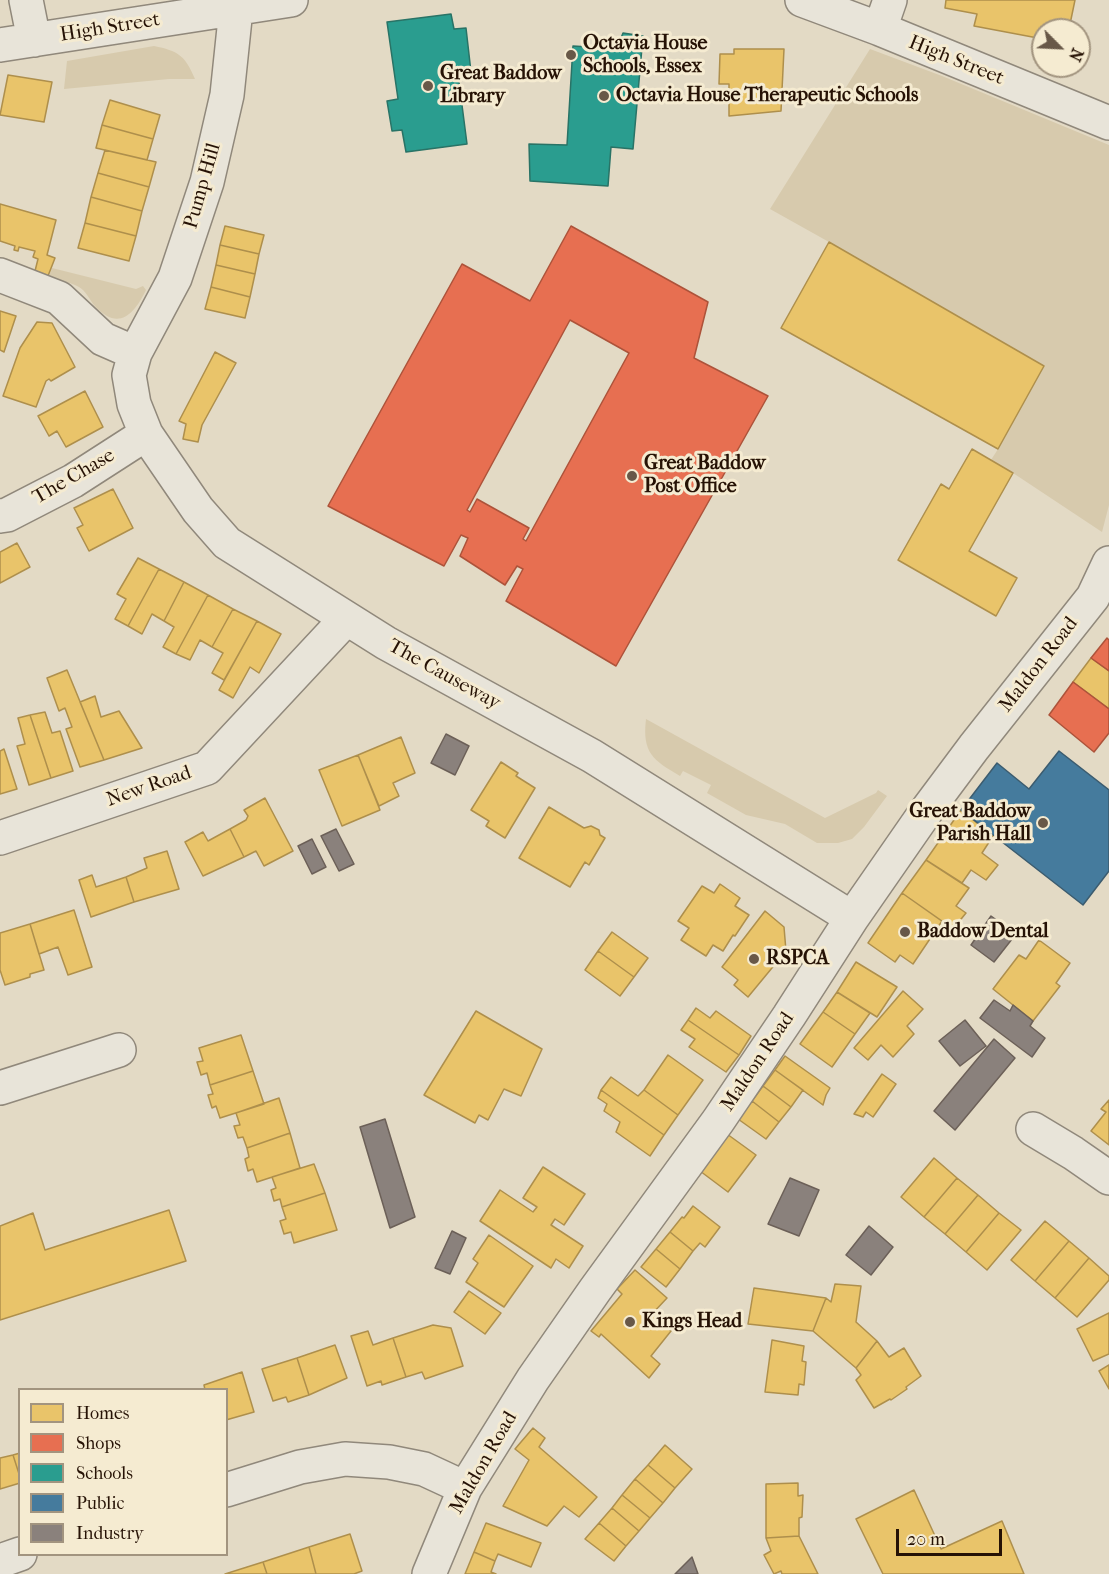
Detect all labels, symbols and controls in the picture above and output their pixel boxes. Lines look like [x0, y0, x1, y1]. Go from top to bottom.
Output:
street label: High Street [58, 8, 162, 48]
north arrow [1031, 18, 1091, 78]
street label: High Street [905, 31, 1007, 91]
place label: Octavia House Schools, Essex [583, 32, 707, 79]
text: N [1065, 45, 1087, 64]
marker: Octavia House Schools, Essex [564, 48, 578, 62]
place label: Great Baddow Library [440, 62, 562, 109]
marker: Great Baddow Library [421, 79, 435, 93]
place label: Octavia House Therapeutic Schools [616, 84, 918, 108]
marker: Octavia House Therapeutic Schools [597, 89, 611, 103]
street label: Pump Hill [179, 140, 227, 232]
street label: The Chase [29, 444, 119, 510]
place label: Great Baddow Post Office [644, 452, 766, 499]
marker: Great Baddow Post Office [625, 469, 639, 483]
street label: Maldon Road [994, 613, 1084, 717]
street label: The Causeway [384, 634, 504, 716]
street label: New Road [103, 761, 195, 813]
place label: Great Baddow Parish Hall [909, 800, 1031, 847]
marker: Great Baddow Parish Hall [1036, 816, 1050, 830]
place label: Baddow Dental [917, 920, 1049, 944]
marker: Baddow Dental [898, 925, 912, 939]
place label: RSPCA [766, 947, 829, 971]
marker: RSPCA [747, 952, 761, 966]
street label: Maldon Road [716, 1008, 800, 1116]
place label: Kings Head [642, 1310, 742, 1334]
marker: Kings Head [623, 1315, 637, 1329]
legend [18, 1388, 228, 1556]
text: Homes [76, 1403, 130, 1424]
street label: Maldon Road [445, 1408, 523, 1518]
text: Shops [76, 1433, 121, 1454]
text: Schools [76, 1463, 133, 1484]
text: Public [76, 1493, 124, 1514]
scale bar [899, 1517, 1006, 1555]
text: Industry [76, 1523, 144, 1544]
text: 20 m [907, 1529, 945, 1550]

